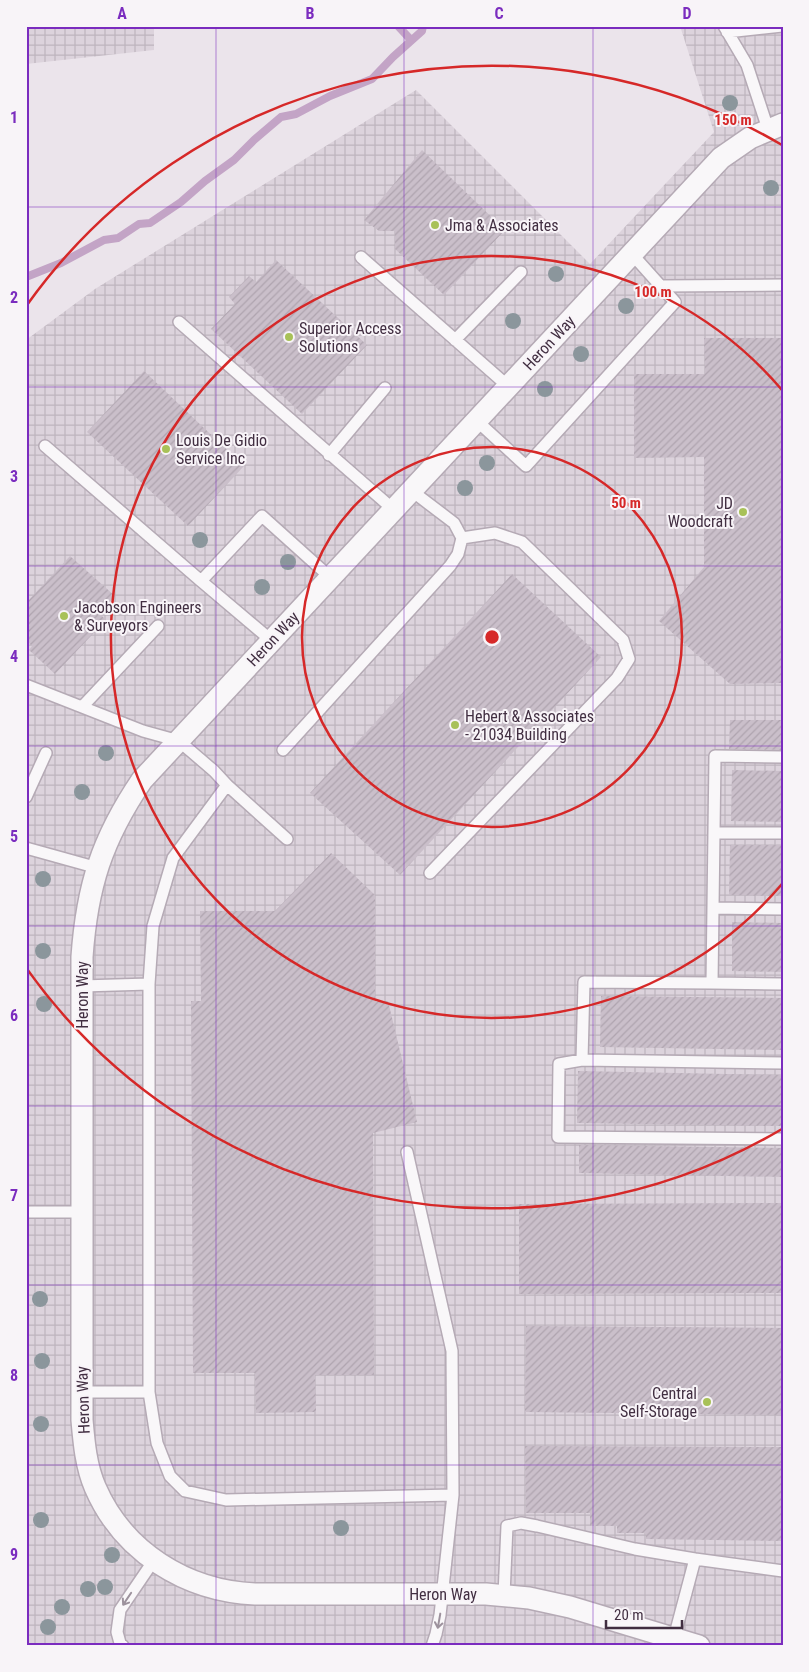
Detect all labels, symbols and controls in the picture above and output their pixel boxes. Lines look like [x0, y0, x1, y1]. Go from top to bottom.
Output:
text: A [117, 4, 127, 23]
text: B [306, 4, 315, 23]
text: C [494, 4, 504, 23]
text: D [682, 4, 692, 23]
text: 1 [10, 108, 18, 127]
text: 150 m [714, 111, 752, 129]
place label: Jma & Associates [445, 216, 559, 235]
marker: Jma & Associates [429, 219, 441, 231]
text: 100 m [634, 283, 672, 301]
text: 2 [10, 288, 18, 307]
street label: Heron Way [519, 312, 579, 374]
place label: Superior Access Solutions [299, 319, 402, 356]
marker: Superior Access Solutions [283, 331, 295, 343]
place label: Louis De Gidio Service Inc [176, 431, 267, 468]
marker: Louis De Gidio Service Inc [160, 443, 172, 455]
text: 3 [10, 467, 18, 486]
text: 50 m [611, 494, 641, 512]
place label: JD Woodcraft [668, 494, 733, 531]
marker: JD Woodcraft [737, 506, 749, 518]
place label: Jacobson Engineers & Surveyors [74, 598, 202, 635]
street label: Heron Way [243, 608, 303, 670]
marker: Jacobson Engineers & Surveyors [58, 610, 70, 622]
centre of rings [483, 628, 501, 646]
text: 4 [10, 647, 18, 666]
place label: Hebert & Associates - 21034 Building [465, 707, 594, 744]
marker: Hebert & Associates - 21034 Building [449, 719, 461, 731]
text: 5 [10, 827, 18, 846]
street label: Heron Way [73, 961, 92, 1029]
text: 6 [10, 1006, 18, 1025]
text: 7 [10, 1186, 18, 1205]
street label: Heron Way [72, 1365, 94, 1434]
text: 8 [10, 1366, 18, 1385]
place label: Central Self-Storage [620, 1384, 697, 1421]
marker: Central Self-Storage [701, 1396, 713, 1408]
text: 9 [10, 1545, 18, 1564]
street label: Heron Way [409, 1585, 477, 1604]
one-way arrow [122, 1592, 133, 1606]
scale bar [606, 1597, 683, 1629]
text: 20 m [614, 1606, 644, 1624]
one-way arrow [433, 1612, 443, 1628]

